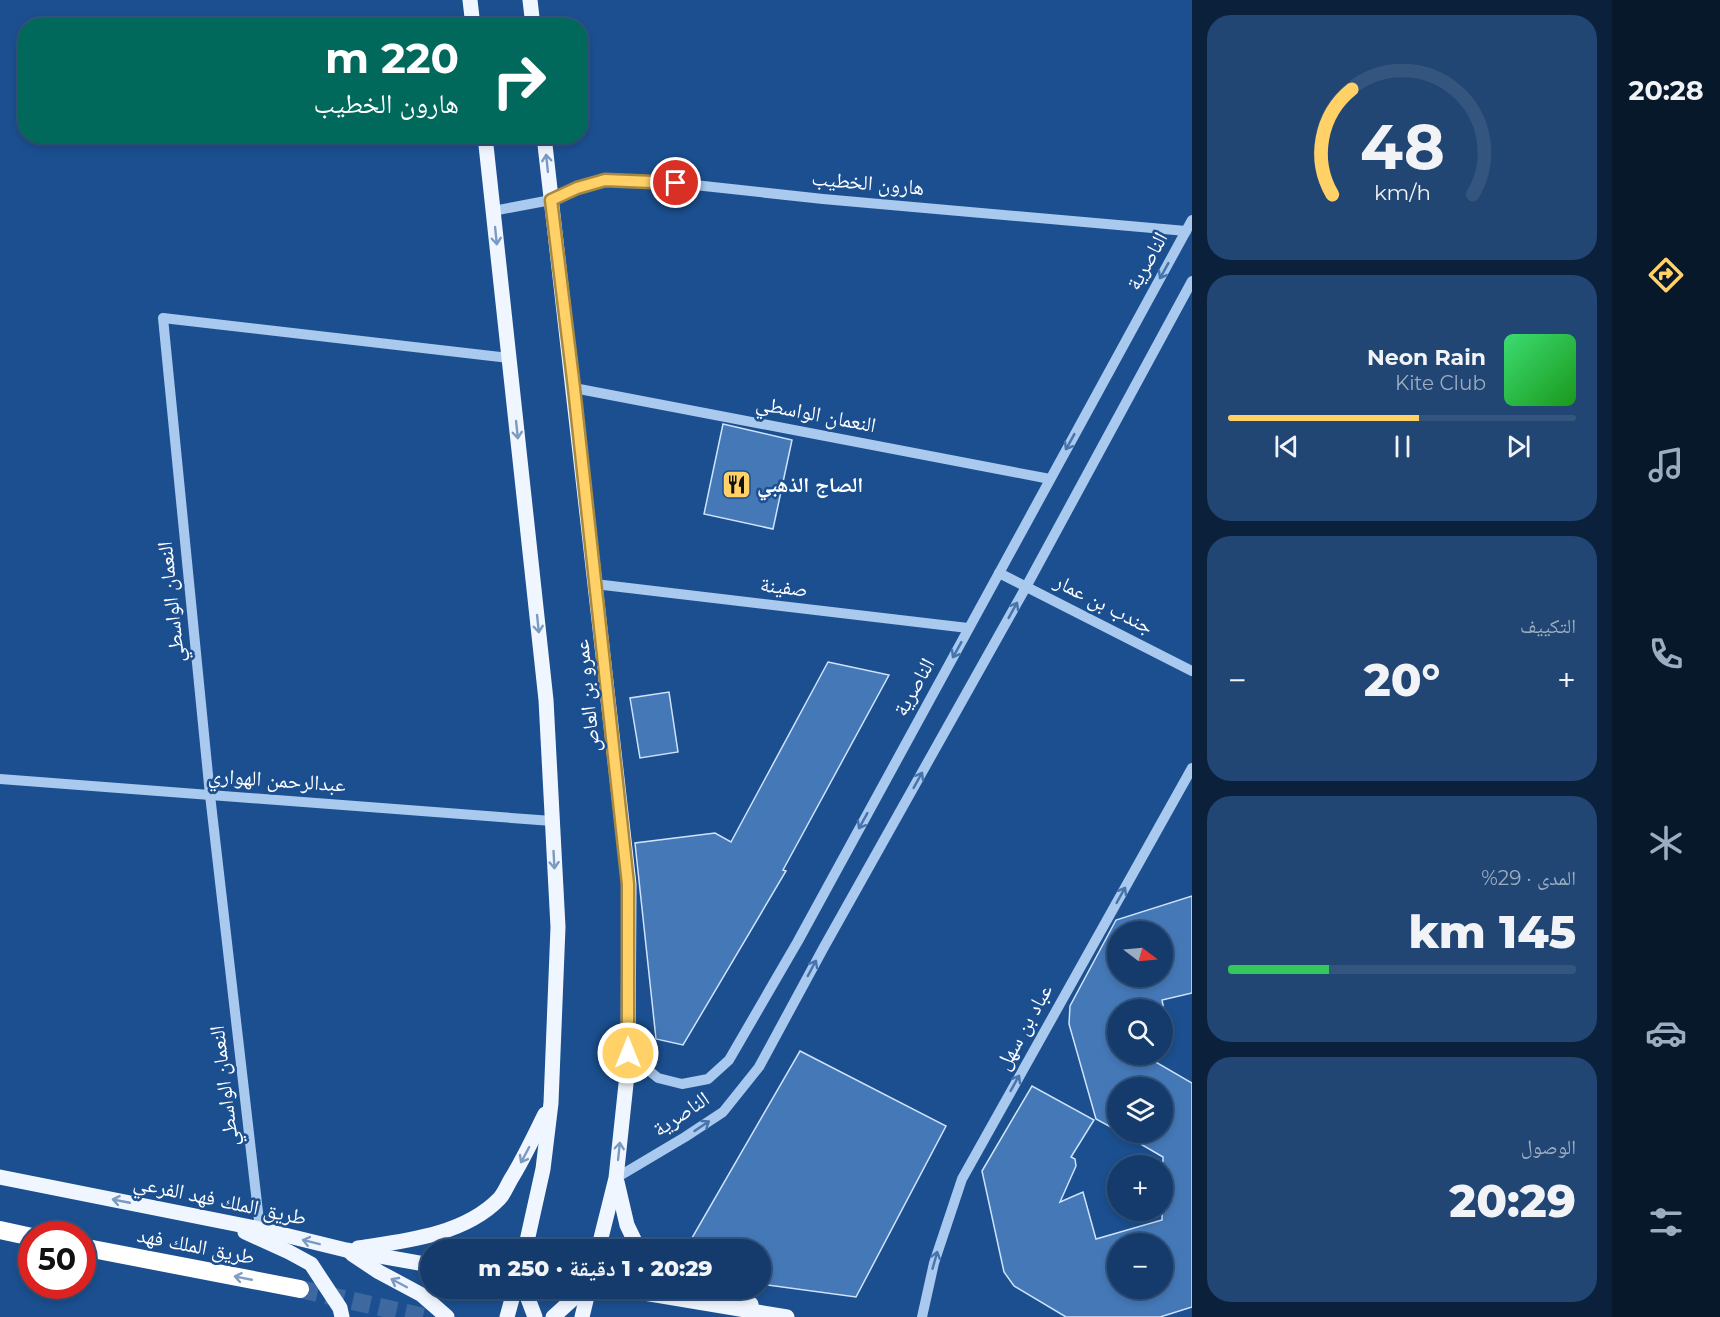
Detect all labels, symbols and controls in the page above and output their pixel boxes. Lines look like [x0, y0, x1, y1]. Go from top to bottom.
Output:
text: 220 m [325, 32, 459, 84]
icon: right [480, 42, 558, 120]
text: 20:28 [1628, 74, 1704, 107]
text: هارون الخطيب [314, 87, 459, 120]
text: 48 [1360, 109, 1444, 185]
one-way arrow [541, 154, 552, 174]
pin [650, 157, 701, 208]
street label: هارون الخطيب [811, 165, 925, 200]
icon: arrive [659, 166, 692, 199]
text: km/h [1373, 179, 1431, 205]
one-way arrow [491, 226, 502, 246]
street label: الناصرية [1120, 227, 1173, 294]
icon: directions [1645, 254, 1687, 296]
one-way arrow [1158, 262, 1170, 279]
text: Neon Rain [1367, 344, 1486, 371]
text: Kite Club [1395, 371, 1486, 395]
street label: النعمان الواسطي [753, 390, 878, 442]
one-way arrow [512, 420, 523, 440]
icon: previous [1270, 430, 1303, 463]
icon: pause [1386, 430, 1419, 463]
icon: next [1502, 430, 1535, 463]
one-way arrow [1064, 433, 1076, 450]
icon: music [1645, 444, 1687, 486]
restaurant icon: الصاج الذهبي [720, 469, 752, 501]
place label: الصاج الذهبي [757, 472, 863, 501]
street label: النعمان الواسطي [152, 540, 194, 664]
street label: جندب بن عمار [1049, 568, 1158, 640]
street label: صفينة [759, 571, 809, 602]
one-way arrow [1007, 602, 1019, 619]
one-way arrow [533, 614, 544, 634]
text: التكييف [1520, 614, 1576, 638]
icon: phone [1645, 633, 1687, 675]
street label: عمرو بن العاص [568, 638, 606, 754]
one-way arrow [951, 641, 963, 658]
text: 20° [1364, 652, 1440, 707]
street label: الناصرية [887, 653, 940, 720]
text: − [1228, 660, 1247, 700]
text: + [1557, 660, 1576, 700]
street label: عبدالرحمن الهواري [207, 762, 347, 801]
one-way arrow [912, 772, 924, 789]
one-way arrow [857, 812, 868, 830]
icon: climate [1645, 822, 1687, 864]
one-way arrow [549, 850, 560, 870]
text: المدى · 29% [1481, 866, 1576, 890]
one-way arrow [1115, 887, 1127, 904]
text: 145 km [1408, 904, 1576, 959]
north arrow [1107, 921, 1173, 987]
map controls [1107, 921, 1173, 1299]
one-way arrow [807, 960, 818, 978]
street label: عباد بن سهل [990, 979, 1058, 1074]
button: search [1107, 999, 1173, 1065]
icon: car [1645, 1012, 1687, 1054]
position arrow [596, 1021, 660, 1085]
street label: النعمان الواسطي [204, 1024, 248, 1148]
one-way arrow [1009, 1075, 1021, 1092]
button: layers [1107, 1077, 1173, 1143]
street label: الناصرية [648, 1086, 714, 1141]
one-way arrow [693, 1120, 709, 1132]
text: الوصول [1521, 1135, 1576, 1159]
one-way arrow [614, 1142, 625, 1162]
one-way arrow [519, 1146, 531, 1163]
button: + [1107, 1155, 1173, 1221]
street label: طريق الملك فهد الفرعي [130, 1169, 309, 1234]
text: 20:29 [1449, 1173, 1576, 1228]
one-way arrow [111, 1195, 131, 1206]
icon: filters [1645, 1201, 1687, 1243]
speed limit sign: 50 [18, 1221, 96, 1299]
street label: طريق الملك فهد [135, 1222, 257, 1270]
button: − [1107, 1233, 1173, 1299]
one-way arrow [302, 1235, 321, 1247]
one-way arrow [930, 1251, 941, 1270]
text: 20:29 · 1 دقيقة · 250 m [478, 1255, 713, 1282]
one-way arrow [234, 1272, 253, 1283]
one-way arrow [391, 1277, 409, 1288]

